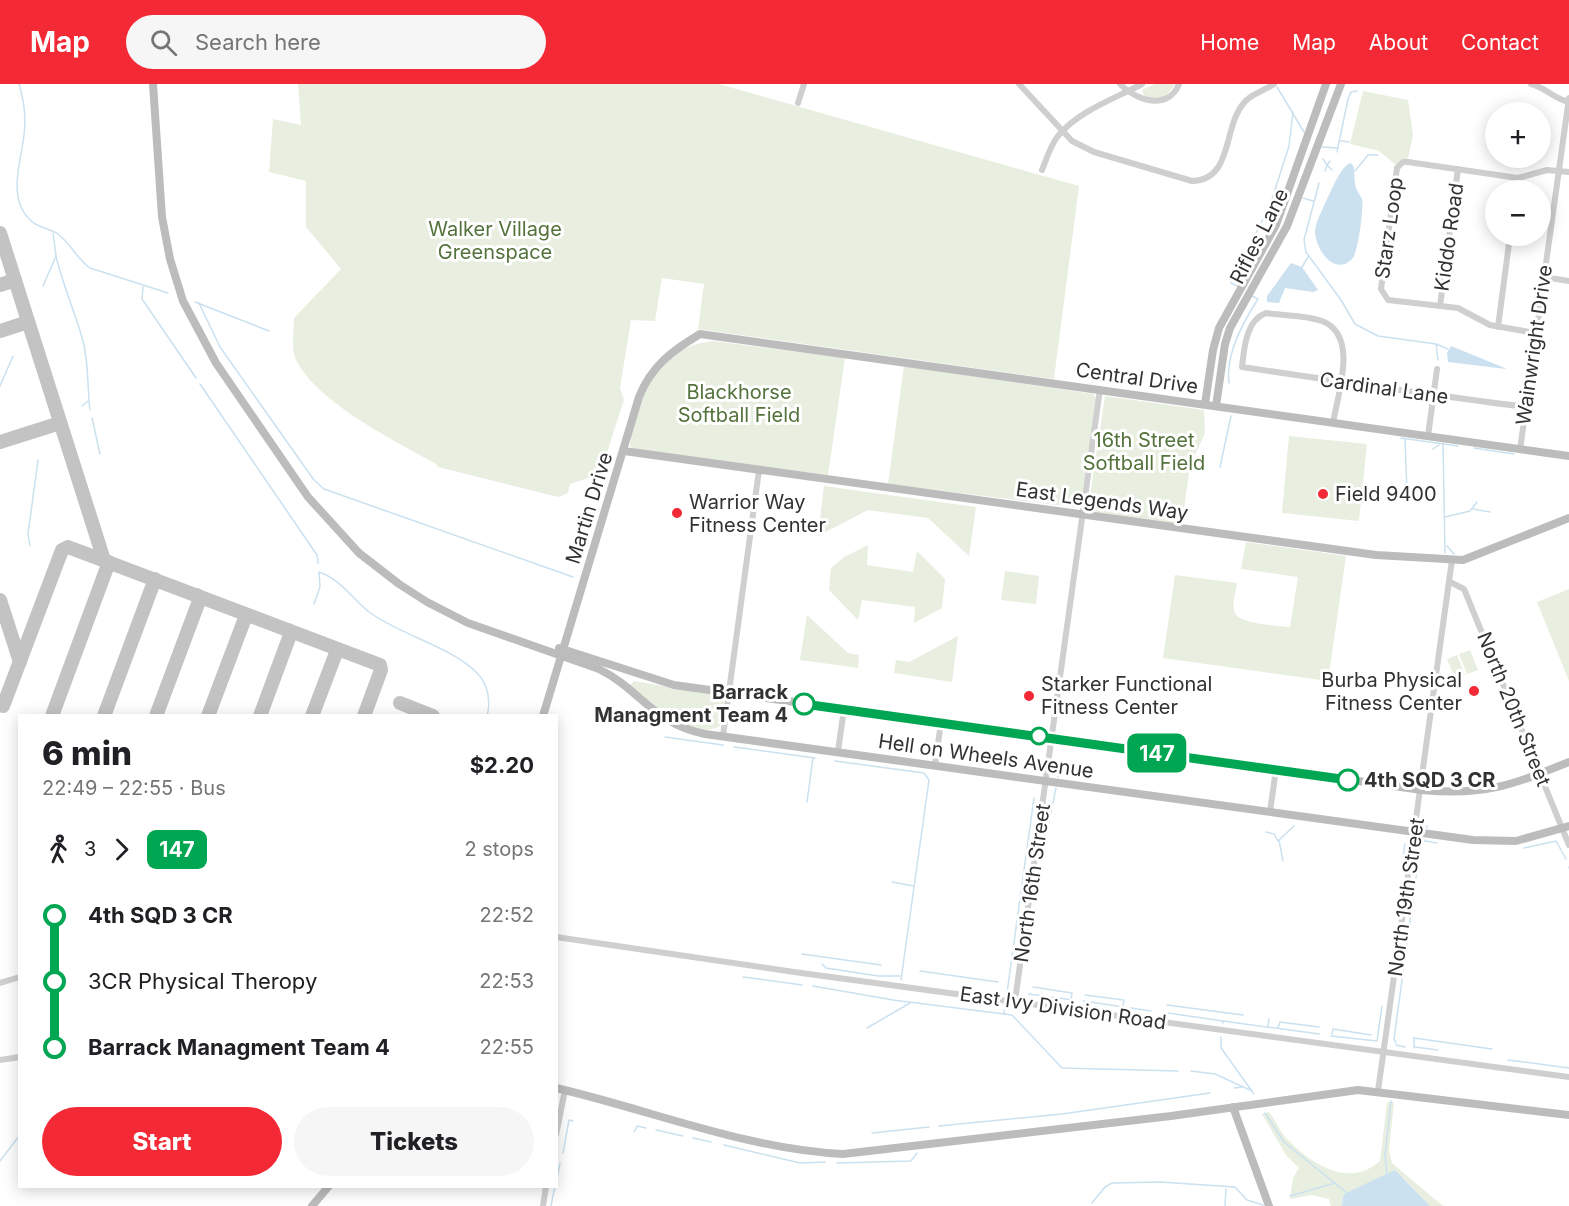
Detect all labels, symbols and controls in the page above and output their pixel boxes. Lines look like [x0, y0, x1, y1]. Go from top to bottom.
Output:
search box [126, 15, 546, 69]
text: Map [30, 25, 90, 59]
icon: search [147, 26, 180, 59]
text: Search here [195, 29, 321, 55]
text: Home [1200, 30, 1259, 55]
text: Map [1292, 30, 1336, 55]
text: About [1369, 30, 1428, 55]
text: Contact [1461, 30, 1539, 55]
map controls [1485, 102, 1551, 246]
button: + [1485, 102, 1551, 168]
street label: Starz Loop [1370, 176, 1408, 280]
button: − [1485, 180, 1551, 246]
street label: Kiddo Road [1430, 181, 1468, 293]
street label: Rifles Lane [1225, 184, 1293, 288]
park label: Walker Village Greenspace [428, 217, 562, 264]
street label: Wainwright Drive [1511, 263, 1557, 427]
street label: Central Drive [1074, 358, 1200, 398]
street label: Cardinal Lane [1318, 367, 1450, 409]
park label: Blackhorse Softball Field [678, 380, 800, 427]
park label: 16th Street Softball Field [1083, 428, 1205, 475]
street label: Martin Drive [561, 449, 617, 567]
street label: East Legends Way [1014, 477, 1190, 525]
place label: Field 9400 [1335, 482, 1437, 506]
marker: Field 9400 [1316, 487, 1330, 501]
place label: Warrior Way Fitness Center [689, 490, 827, 537]
marker: Warrior Way Fitness Center [670, 506, 684, 520]
street label: North 20th Street [1472, 628, 1556, 790]
place label: Burba Physical Fitness Center [1321, 668, 1462, 715]
place label: Starker Functional Fitness Center [1041, 672, 1212, 719]
place label: Barrack Managment Team 4 [594, 680, 788, 727]
marker: Burba Physical Fitness Center [1467, 684, 1481, 698]
marker: Starker Functional Fitness Center [1022, 689, 1036, 703]
marker: Barrack Managment Team 4 [793, 693, 815, 715]
unlabelled marker [1030, 727, 1048, 745]
street label: Hell on Wheels Avenue [877, 729, 1095, 783]
text: 6 min [42, 733, 132, 773]
line badge: 147 [1122, 734, 1192, 772]
text: 147 [1139, 741, 1175, 766]
text: $2.20 [470, 752, 534, 778]
place label: 4th SQD 3 CR [1364, 768, 1495, 792]
marker: 4th SQD 3 CR [1337, 769, 1359, 791]
text: 22:49 – 22:55 · Bus [42, 776, 226, 800]
street label: North 16th Street [1009, 802, 1055, 964]
street label: North 19th Street [1383, 816, 1429, 978]
icon: walk [42, 833, 75, 866]
icon: forward [105, 833, 138, 866]
text: 3 [84, 837, 96, 861]
text: 147 [159, 837, 195, 862]
text: 2 stops [464, 837, 534, 861]
text: 4th SQD 3 CR [88, 902, 233, 928]
text: 22:52 [479, 903, 534, 927]
text: 3CR Physical Theropy [88, 968, 317, 994]
text: 22:53 [479, 969, 534, 993]
street label: East Ivy Division Road [958, 982, 1168, 1034]
text: Barrack Managment Team 4 [88, 1034, 390, 1060]
text: 22:55 [480, 1035, 534, 1059]
button: Start [42, 1107, 282, 1176]
button: Tickets [294, 1107, 534, 1176]

